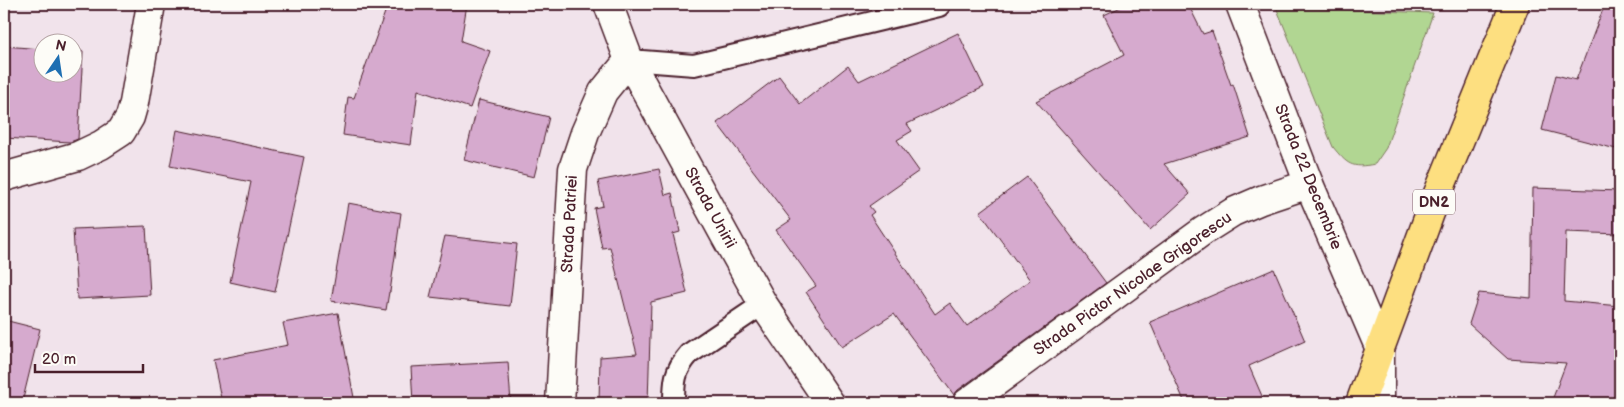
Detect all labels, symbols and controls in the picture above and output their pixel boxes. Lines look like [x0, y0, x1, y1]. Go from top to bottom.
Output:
north arrow [32, 32, 82, 82]
text: N [54, 36, 68, 55]
street label: Strada 22 Decembrie [1270, 102, 1346, 253]
street label: Strada Unirii [680, 164, 740, 252]
street label: Strada Patriei [558, 175, 582, 273]
road number: DN2 [1413, 190, 1455, 214]
street label: Strada Pictor Nicolae Grigorescu [1030, 208, 1236, 360]
scale bar [35, 342, 142, 374]
text: 20 m [42, 350, 76, 369]

